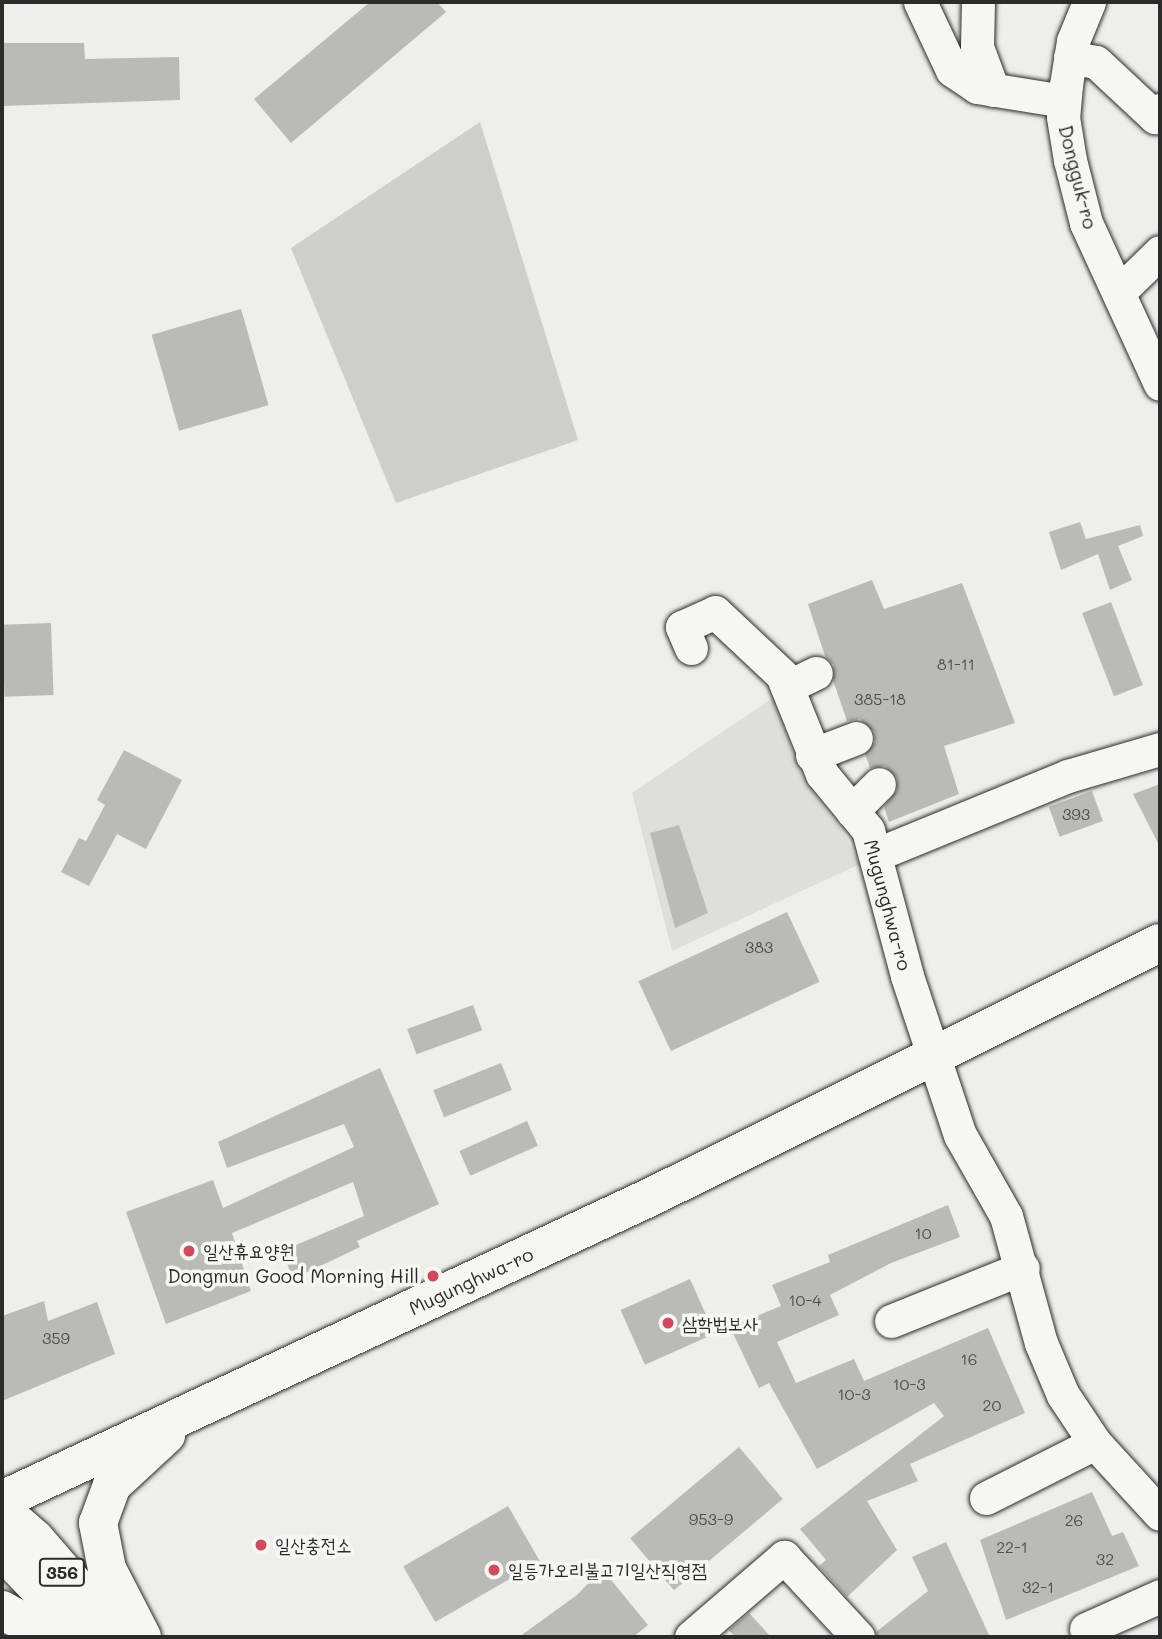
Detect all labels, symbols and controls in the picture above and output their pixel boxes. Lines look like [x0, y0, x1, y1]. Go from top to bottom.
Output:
street label: Dongguk-ro [1054, 123, 1102, 231]
house number: 81-11 [937, 654, 975, 674]
house number: 385-18 [854, 689, 906, 709]
house number: 393 [1062, 804, 1090, 824]
street label: Mugunghwa-ro [860, 837, 916, 973]
house number: 383 [745, 937, 773, 957]
house number: 10 [914, 1223, 932, 1243]
place label: 일산휴요양원 [203, 1240, 295, 1262]
street label: Mugunghwa-ro [405, 1242, 537, 1320]
marker: 일산휴요양원 [181, 1243, 197, 1259]
place label: Dongmun Good Morning Hill [167, 1265, 419, 1287]
marker: Dongmun Good Morning Hill [425, 1268, 441, 1284]
house number: 10-4 [788, 1290, 822, 1310]
place label: 삼학법보사 [682, 1312, 758, 1334]
marker: 삼학법보사 [660, 1315, 676, 1331]
house number: 359 [42, 1328, 70, 1348]
house number: 16 [961, 1349, 977, 1369]
house number: 10-3 [892, 1374, 926, 1394]
house number: 10-3 [837, 1384, 871, 1404]
house number: 20 [983, 1395, 1001, 1415]
house number: 953-9 [689, 1509, 733, 1529]
house number: 26 [1065, 1510, 1083, 1530]
place label: 일산충전소 [275, 1534, 351, 1556]
marker: 일산충전소 [253, 1537, 269, 1553]
house number: 22-1 [996, 1537, 1028, 1557]
house number: 32 [1096, 1549, 1114, 1569]
road number: 356 [38, 1558, 86, 1587]
place label: 일등가오리불고기일산직영점 [508, 1559, 707, 1581]
marker: 일등가오리불고기일산직영점 [486, 1562, 502, 1578]
house number: 32-1 [1022, 1577, 1054, 1597]

